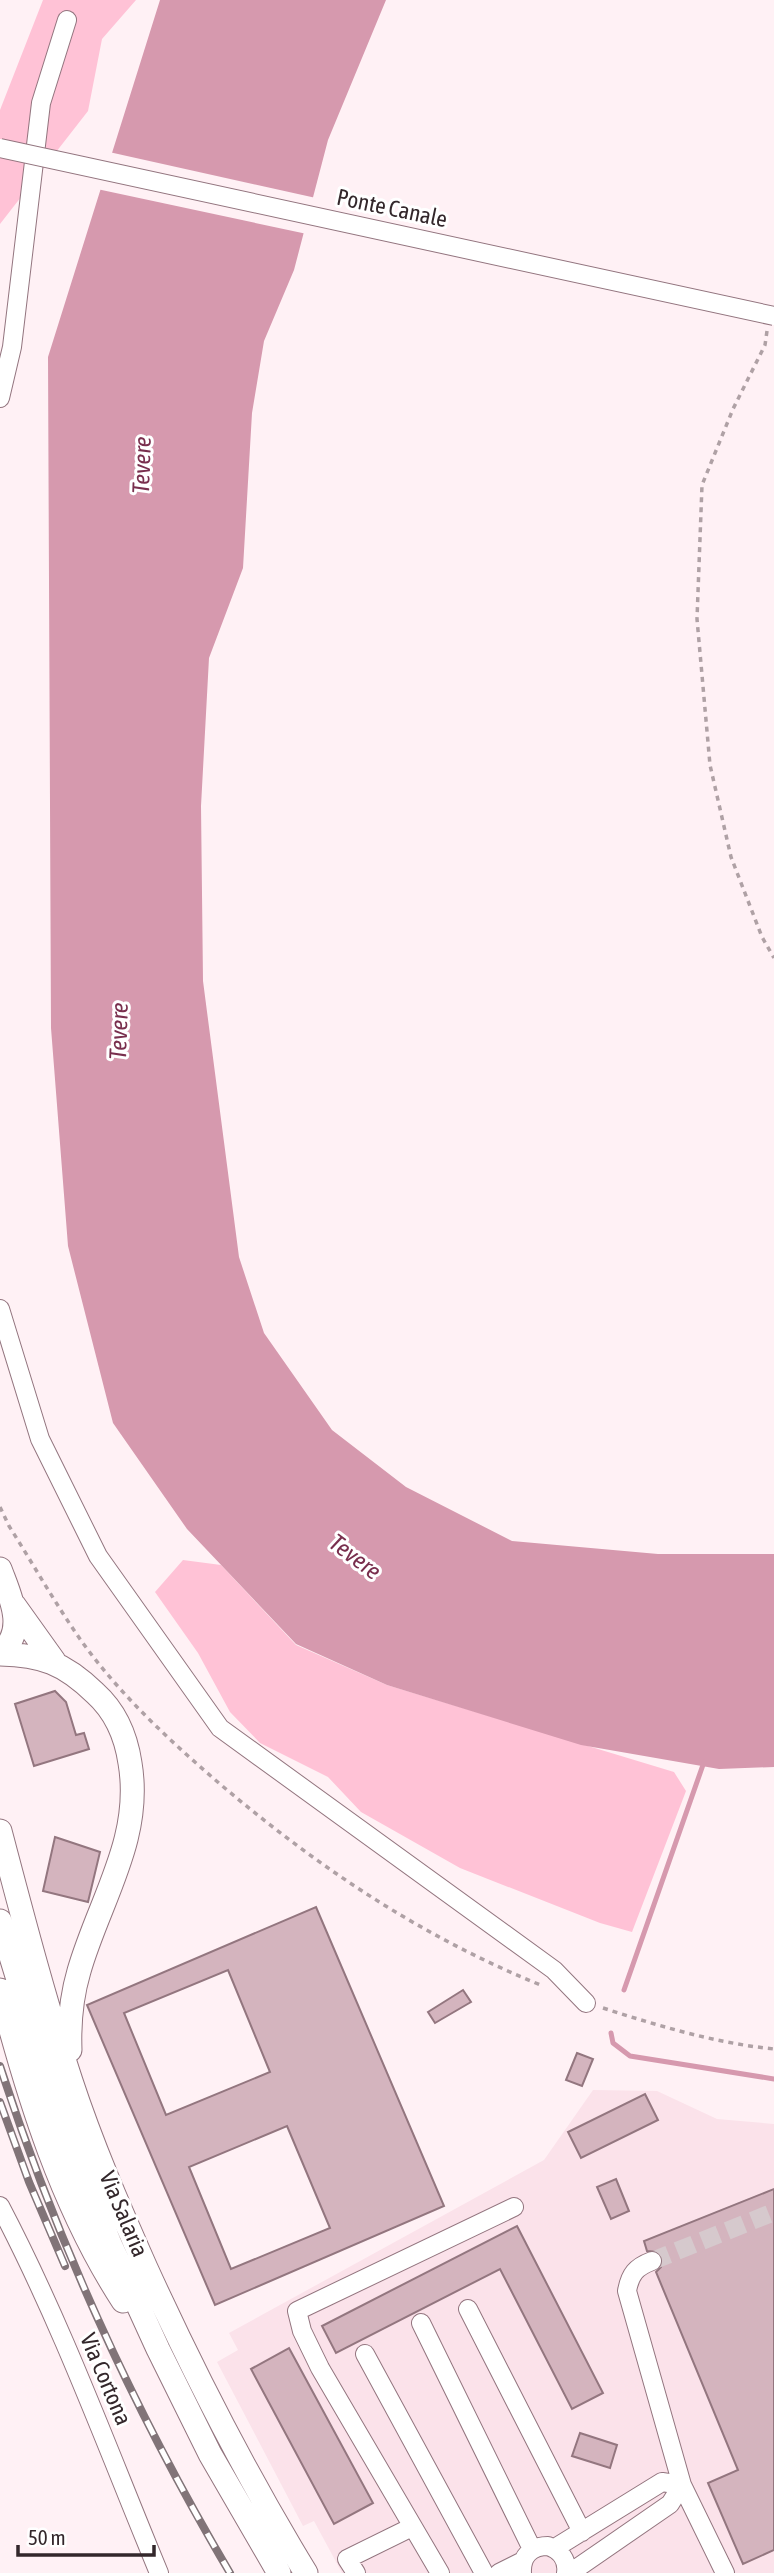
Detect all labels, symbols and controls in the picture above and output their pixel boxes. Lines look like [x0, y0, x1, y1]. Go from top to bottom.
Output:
street label: Ponte Canale [334, 184, 450, 232]
water label: Tevere [127, 436, 156, 494]
water label: Tevere [104, 1002, 133, 1060]
water label: Tevere [324, 1528, 386, 1585]
street label: Via Salaria [94, 2167, 154, 2261]
street label: Via Cortona [75, 2329, 137, 2429]
scale bar [18, 2514, 154, 2558]
text: 50 m [28, 2525, 66, 2549]

